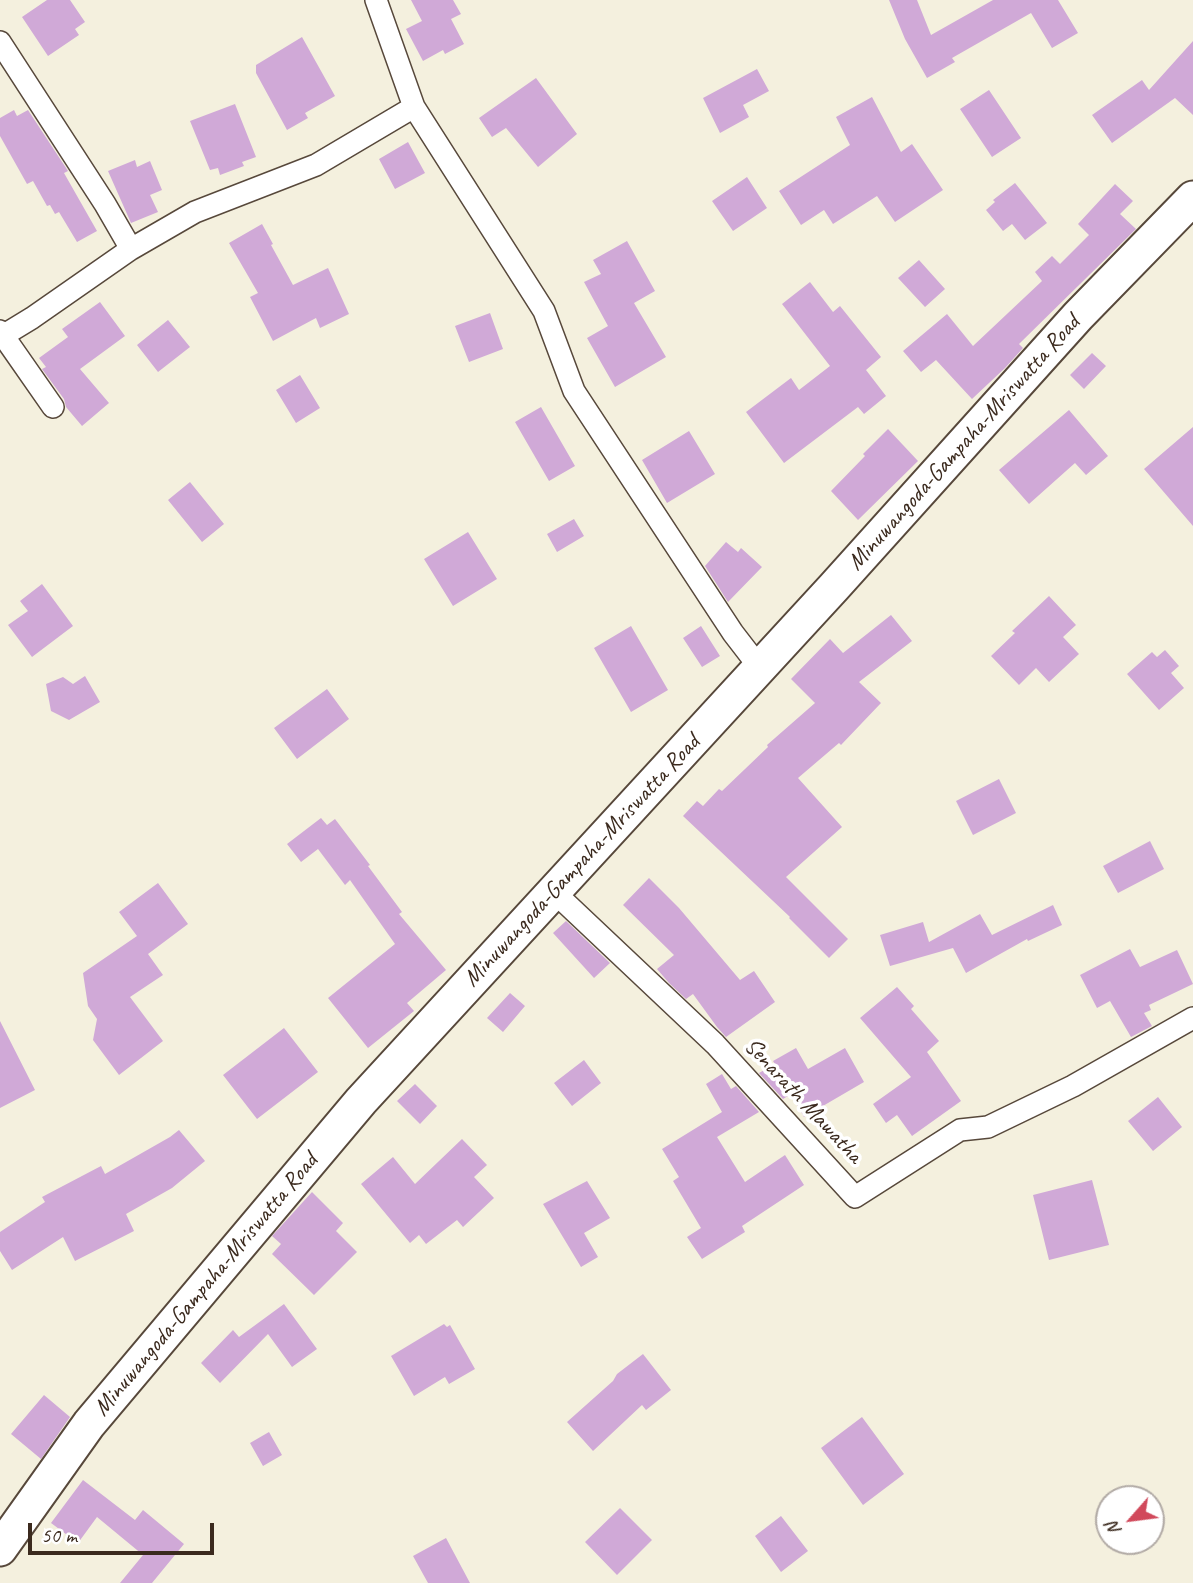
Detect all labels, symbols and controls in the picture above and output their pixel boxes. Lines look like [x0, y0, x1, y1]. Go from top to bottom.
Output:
street label: Minuwangoda-Gampaha-Mriswatta Road [842, 309, 1086, 577]
street label: Minuwangoda-Gampaha-Mriswatta Road [458, 729, 706, 993]
street label: Senarath Mawatha [738, 1032, 868, 1170]
street label: Minuwangoda-Gampaha-Mriswatta Road [88, 1148, 324, 1422]
north arrow [1095, 1485, 1165, 1555]
scale bar [32, 1510, 217, 1554]
text: N [1100, 1518, 1127, 1540]
text: 50 m [41, 1522, 77, 1548]

